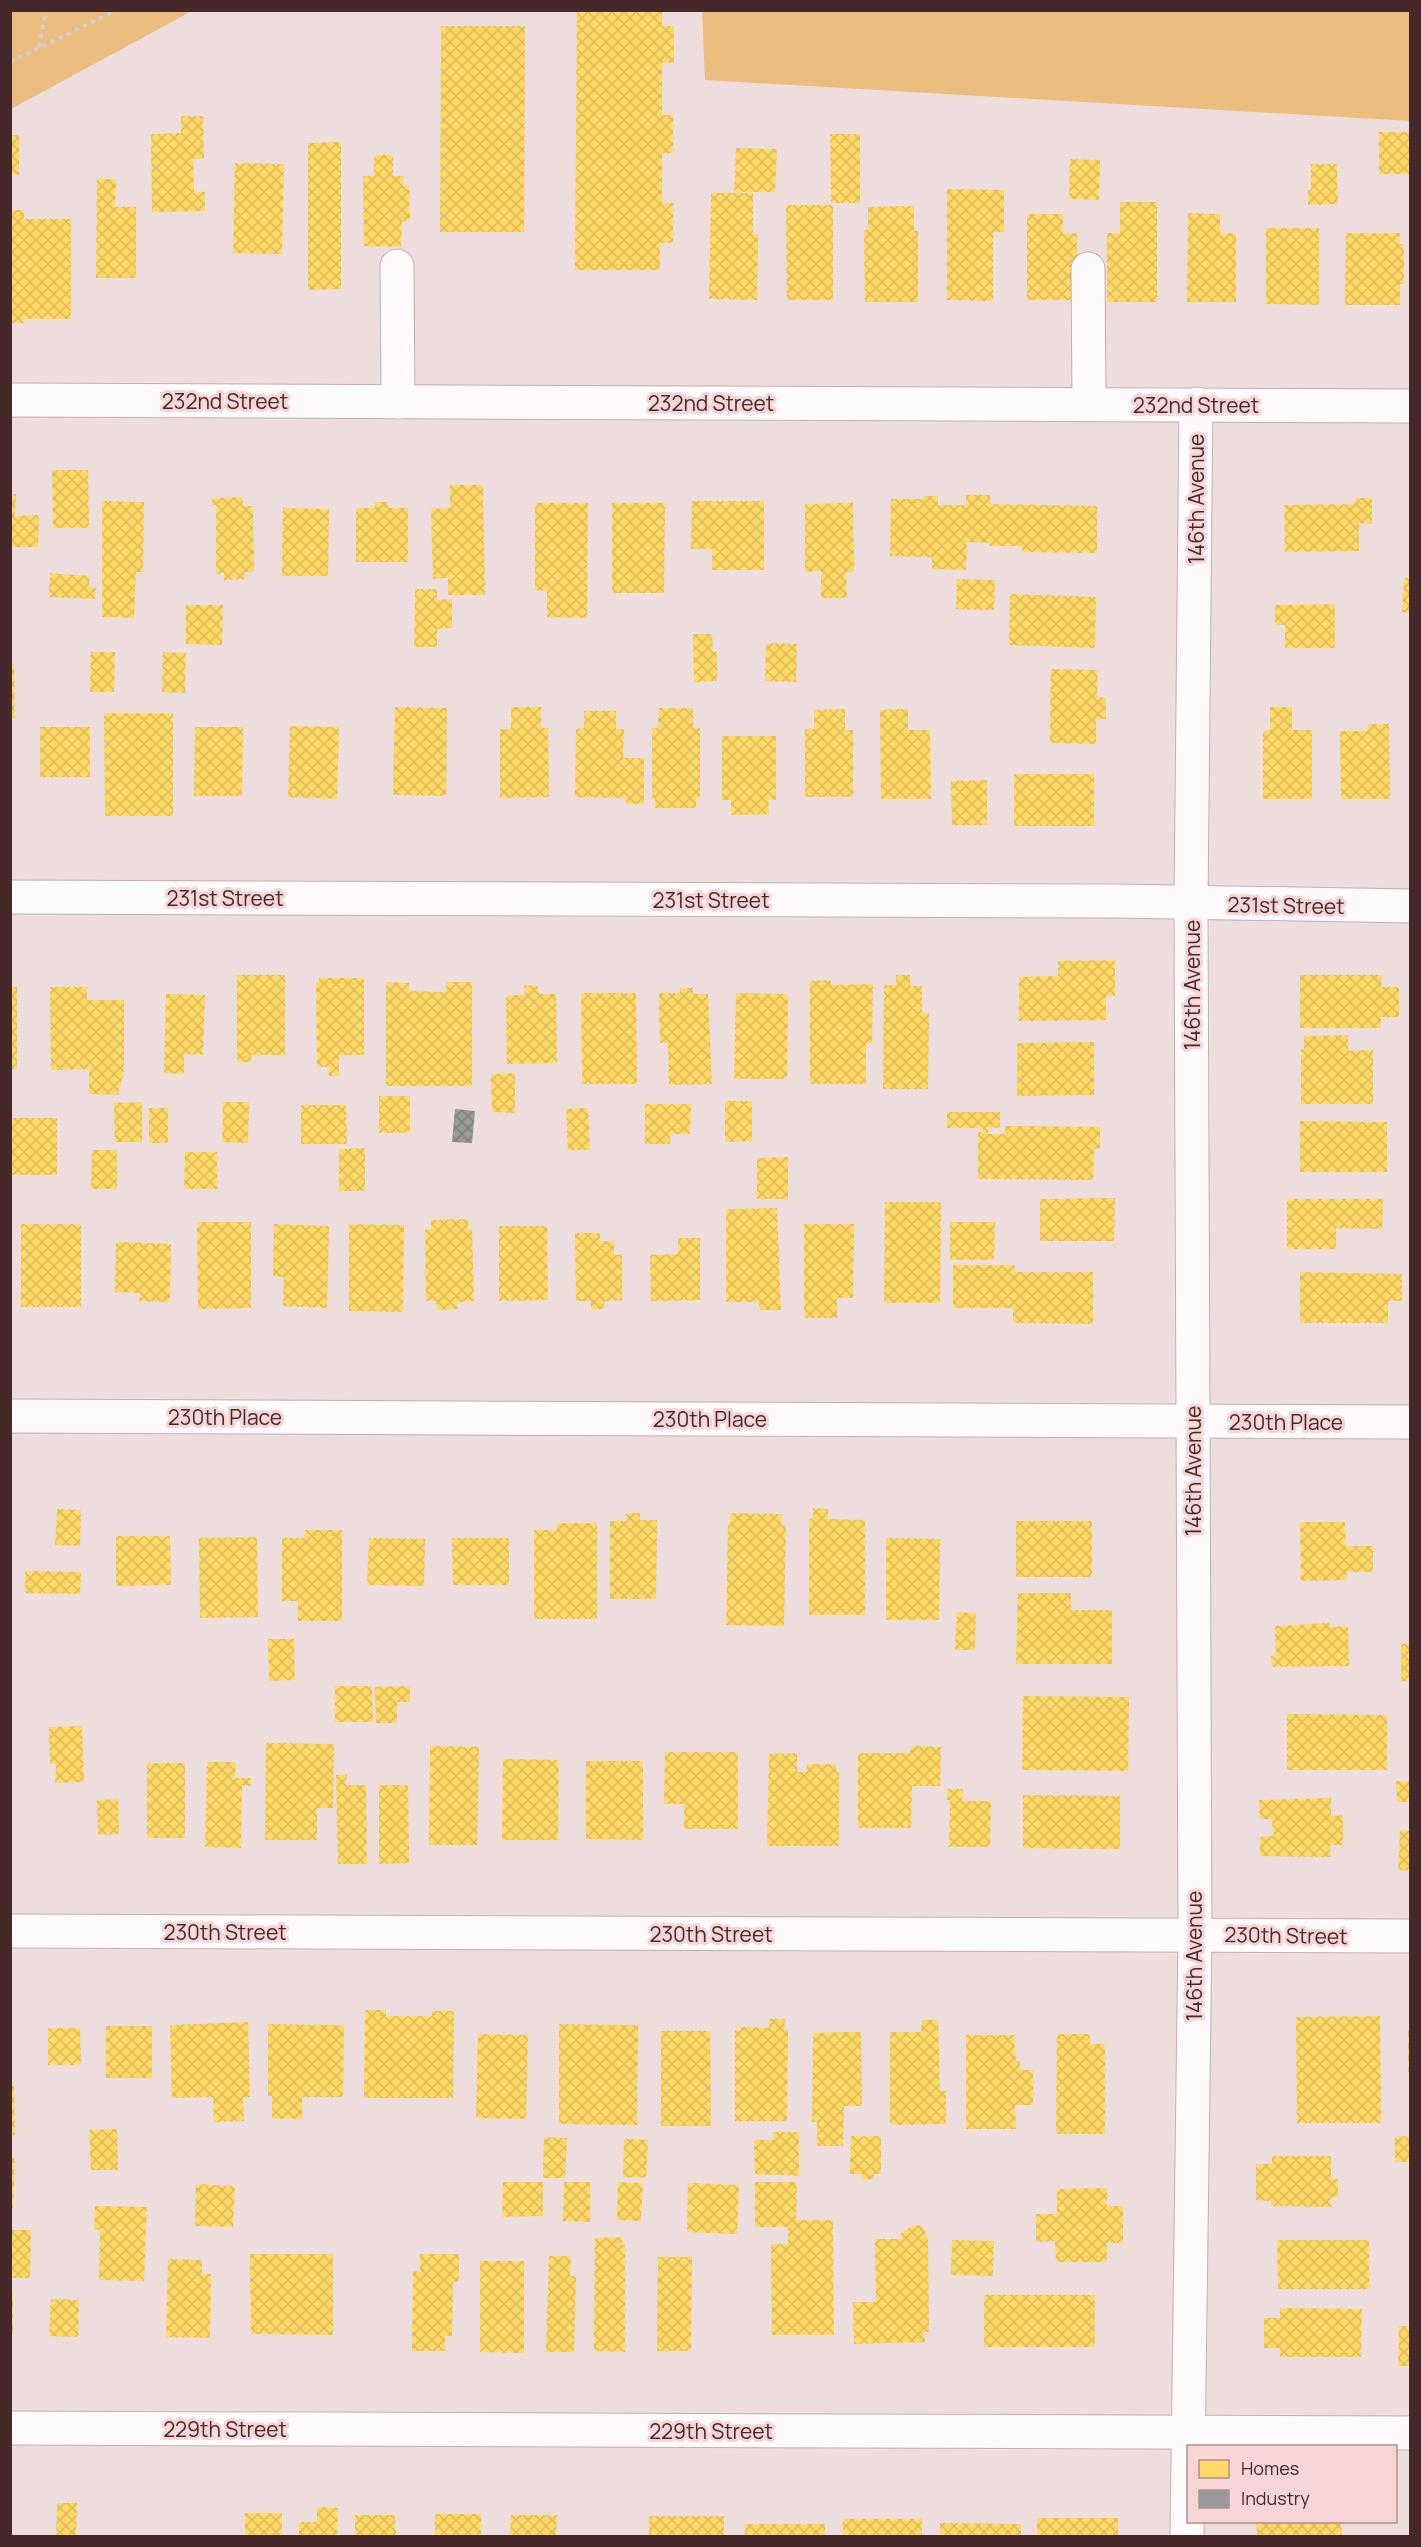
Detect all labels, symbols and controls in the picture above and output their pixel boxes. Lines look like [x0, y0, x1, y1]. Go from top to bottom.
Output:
street label: 232nd Street [162, 387, 288, 415]
street label: 232nd Street [648, 389, 774, 417]
street label: 232nd Street [1133, 391, 1259, 419]
street label: 146th Avenue [1182, 434, 1210, 564]
street label: 231st Street [166, 884, 284, 912]
street label: 231st Street [652, 886, 770, 914]
street label: 231st Street [1227, 890, 1345, 920]
street label: 146th Avenue [1178, 920, 1206, 1050]
street label: 230th Place [168, 1403, 282, 1431]
street label: 230th Place [653, 1405, 767, 1433]
street label: 146th Avenue [1179, 1406, 1207, 1536]
street label: 230th Place [1229, 1408, 1343, 1436]
street label: 146th Avenue [1180, 1891, 1208, 2021]
street label: 230th Street [163, 1918, 287, 1946]
street label: 230th Street [649, 1920, 773, 1948]
street label: 230th Street [1224, 1920, 1348, 1950]
street label: 229th Street [163, 2415, 287, 2443]
street label: 229th Street [649, 2417, 773, 2445]
legend [1187, 2445, 1397, 2523]
text: Homes [1241, 2456, 1299, 2480]
text: Industry [1241, 2486, 1310, 2510]

